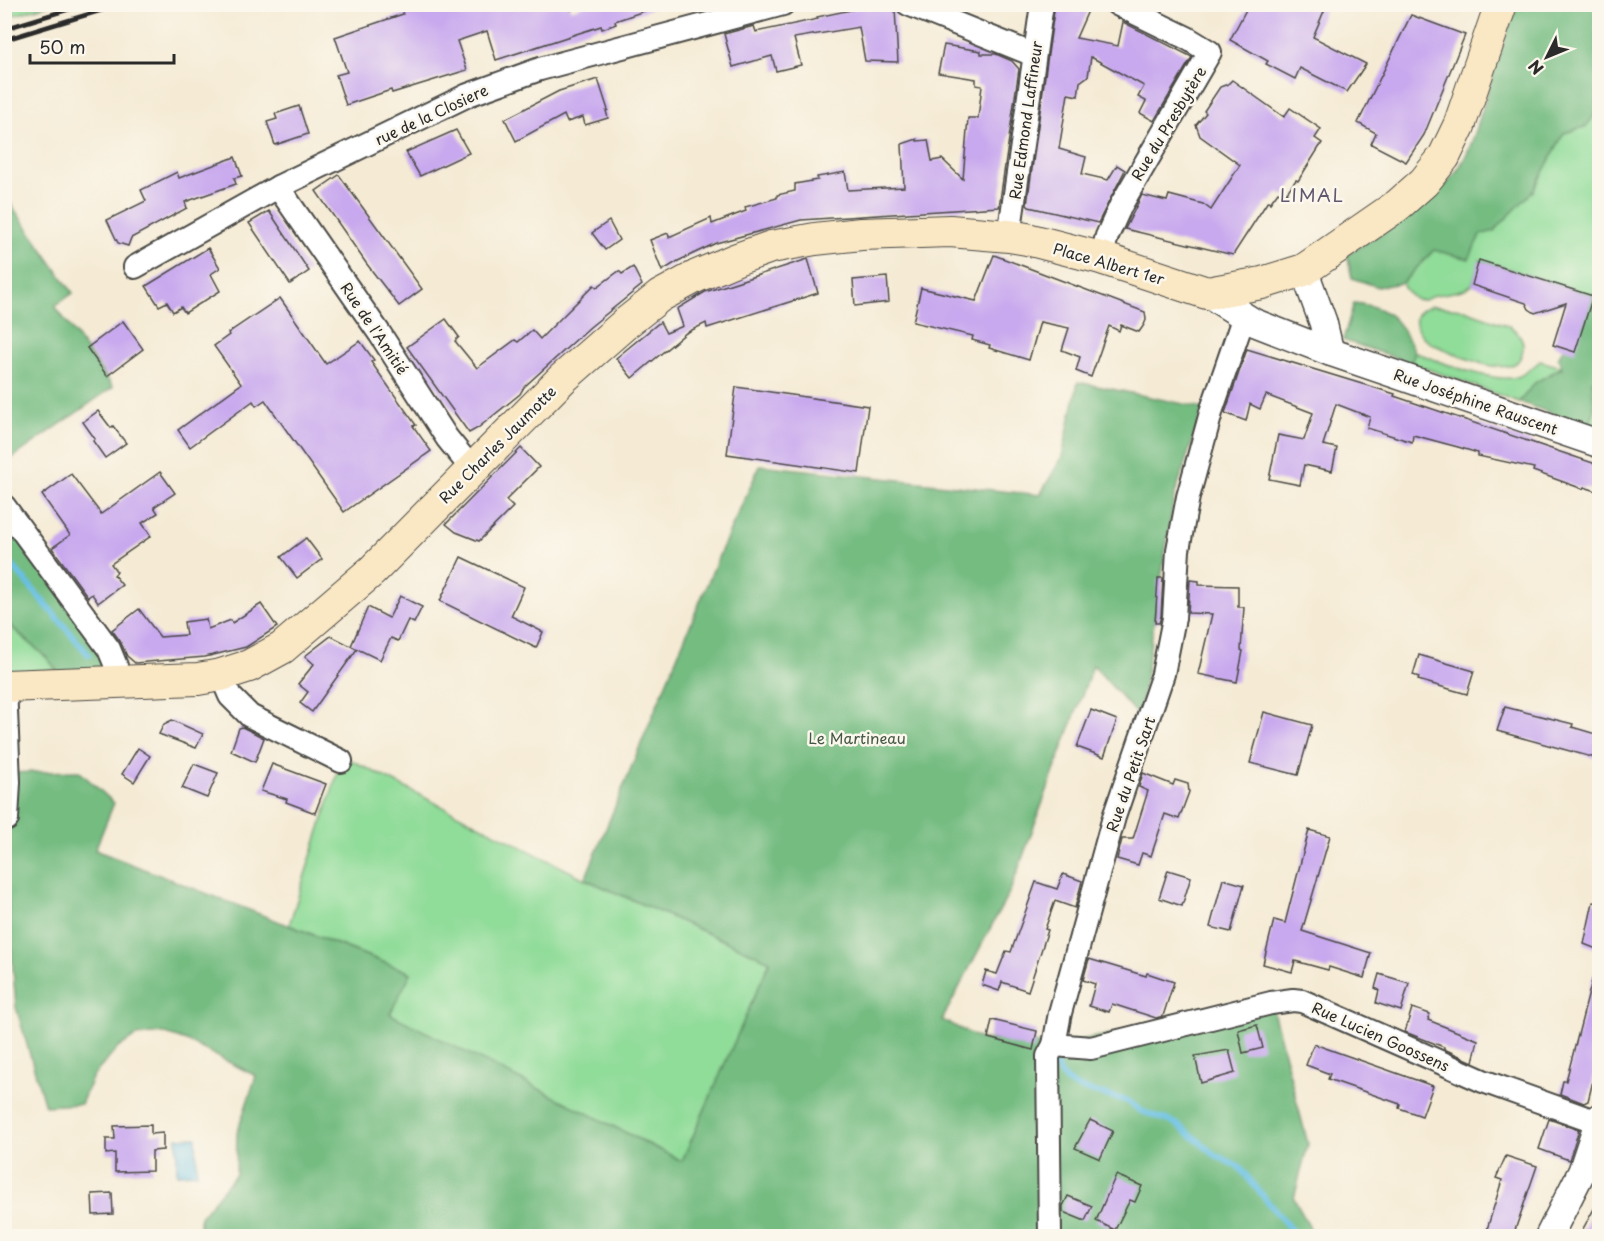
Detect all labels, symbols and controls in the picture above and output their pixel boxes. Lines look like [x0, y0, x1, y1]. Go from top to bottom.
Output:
scale bar [30, 27, 174, 65]
north arrow [1517, 27, 1577, 87]
text: 50 m [39, 33, 86, 60]
street label: Rue Edmond Laffineur [1002, 39, 1048, 201]
text: N [1522, 55, 1548, 81]
street label: Rue du Presbytère [1125, 61, 1211, 185]
street label: rue de la Closiere [371, 78, 491, 150]
district label: LIMAL [1280, 181, 1344, 208]
street label: Place Albert 1er [1051, 236, 1167, 290]
street label: Rue de l'Amitié [336, 277, 414, 379]
street label: Rue Joséphine Rauscent [1391, 362, 1561, 440]
street label: Rue Charles Jaumotte [433, 380, 561, 508]
street label: Rue du Petit Sart [1099, 713, 1161, 835]
park label: Le Martineau [808, 726, 906, 749]
street label: Rue Lucien Goossens [1309, 995, 1454, 1077]

